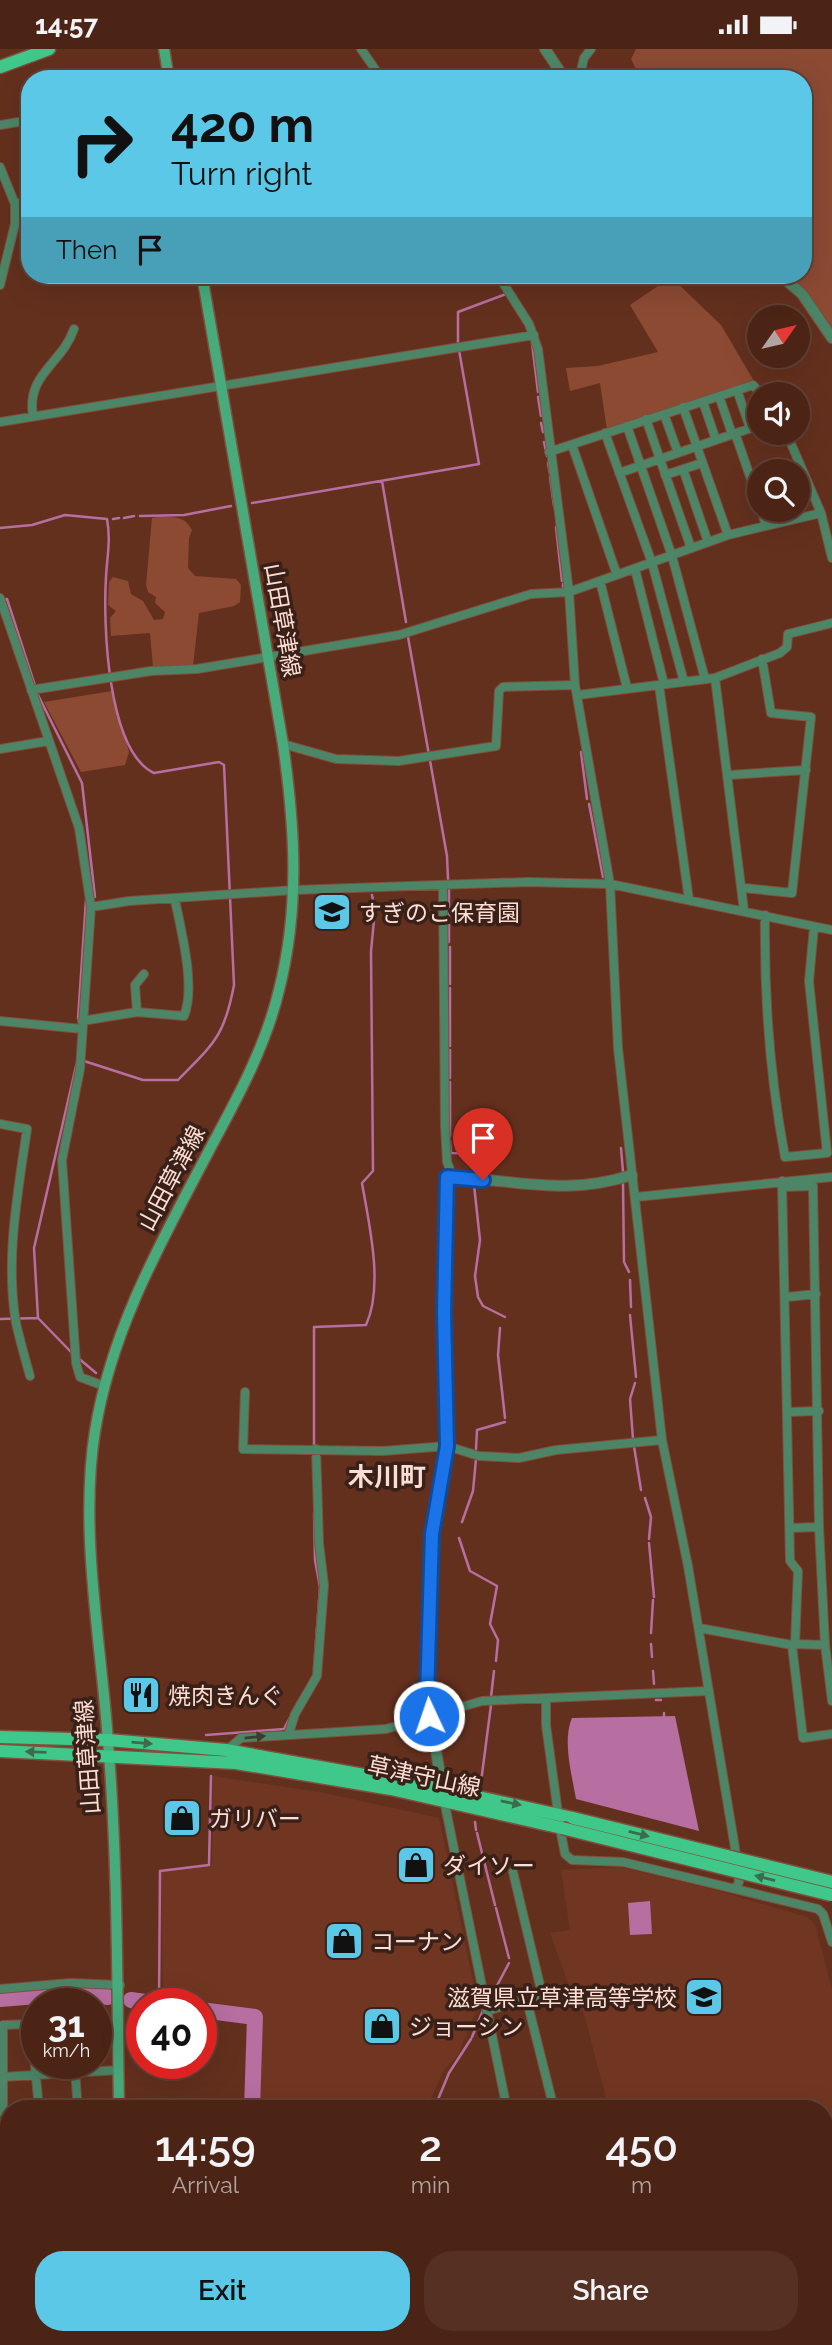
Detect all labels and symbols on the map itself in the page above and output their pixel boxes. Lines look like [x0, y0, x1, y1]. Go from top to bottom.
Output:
north arrow [747, 305, 810, 367]
street label: 山田草津線 [260, 561, 306, 679]
school or university icon: すぎのこ保育園 [311, 891, 353, 933]
place label: すぎのこ保育園 [359, 899, 520, 926]
pin [453, 1108, 513, 1180]
street label: 山田草津線 [132, 1121, 210, 1235]
district label: 木川町 [348, 1462, 426, 1492]
restaurant icon: 焼肉きんぐ [120, 1674, 162, 1716]
position arrow [392, 1679, 466, 1753]
place label: 焼肉きんぐ [168, 1682, 283, 1709]
street label: 山田草津線 [70, 1699, 104, 1815]
one-way arrow [245, 1731, 267, 1742]
one-way arrow [131, 1738, 153, 1749]
one-way arrow [24, 1747, 46, 1758]
street label: 草津守山線 [365, 1751, 483, 1801]
shop icon: ガリバー [161, 1797, 203, 1839]
one-way arrow [500, 1797, 522, 1808]
place label: ガリバー [209, 1805, 301, 1832]
one-way arrow [628, 1829, 650, 1840]
shop icon: ダイソー [395, 1844, 437, 1886]
place label: ダイソー [443, 1852, 535, 1879]
one-way arrow [754, 1872, 776, 1883]
shop icon: コーナン [323, 1920, 365, 1962]
place label: コーナン [371, 1928, 463, 1955]
school or university icon: 滋賀県立草津高等学校 [683, 1976, 725, 2018]
place label: 滋賀県立草津高等学校 [447, 1984, 677, 2011]
speed limit sign: 40 [126, 1988, 217, 2079]
shop icon: ジョーシン [361, 2005, 403, 2047]
place label: ジョーシン [409, 2013, 524, 2040]

